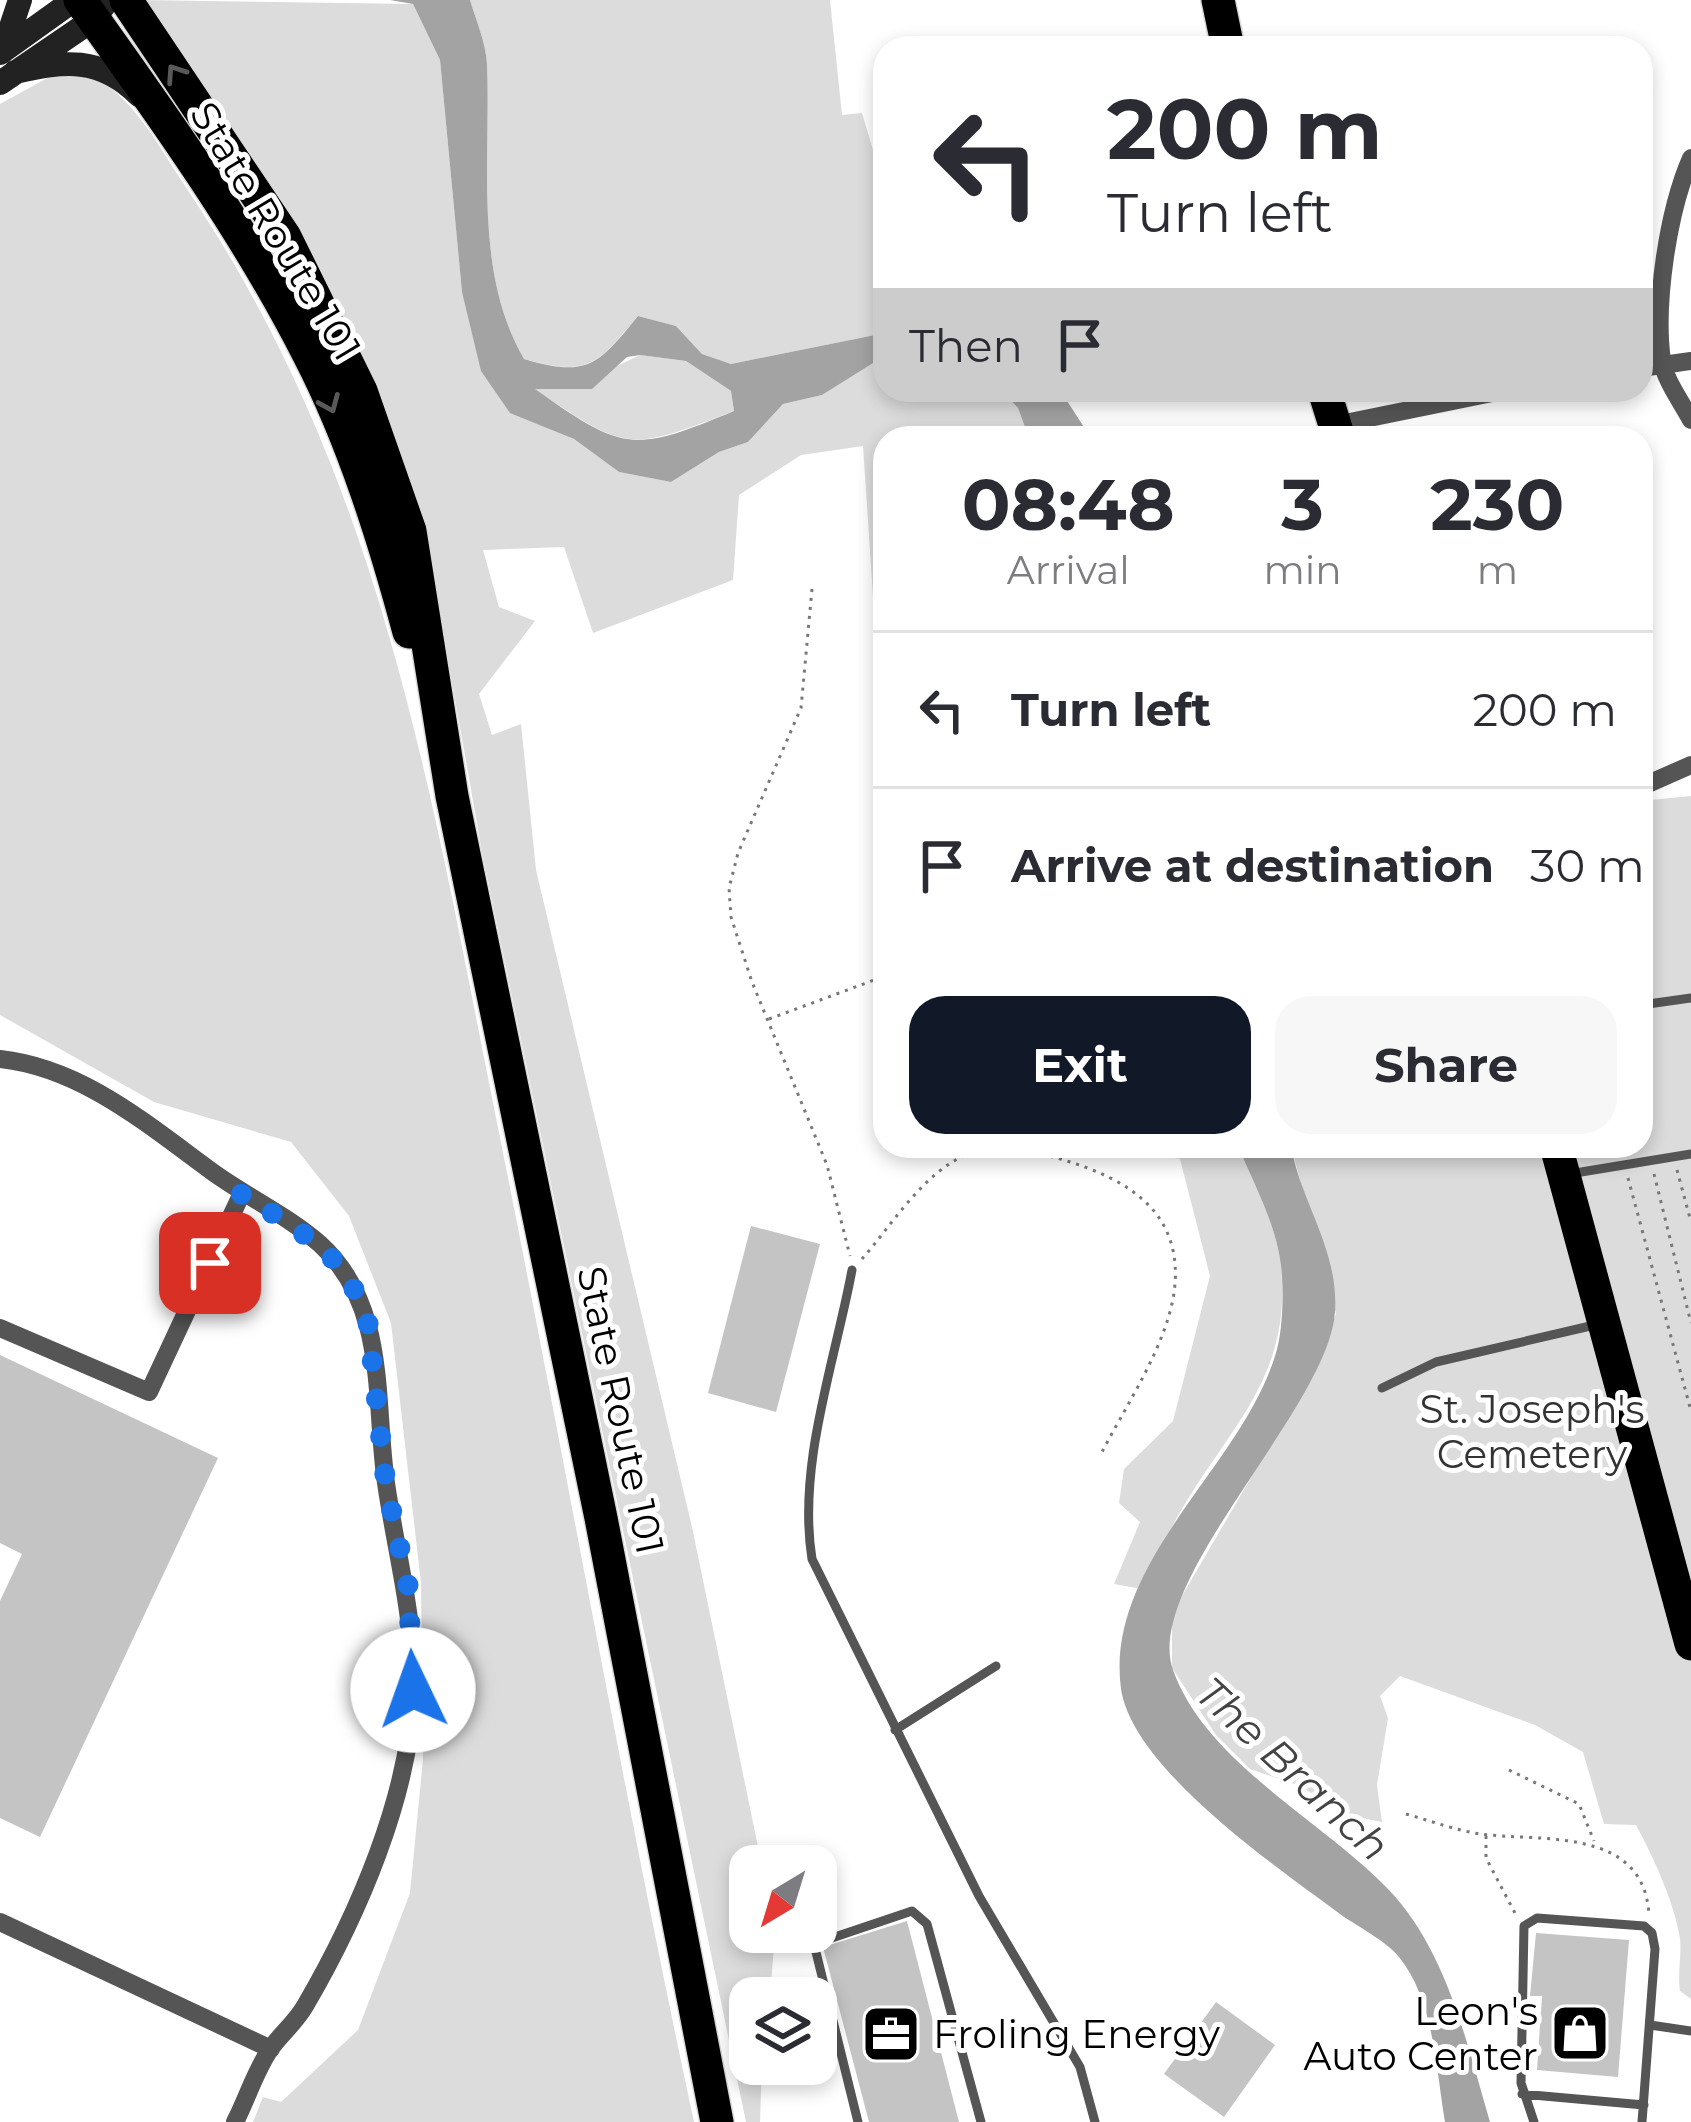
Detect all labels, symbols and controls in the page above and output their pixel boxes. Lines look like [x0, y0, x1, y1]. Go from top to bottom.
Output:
one-way arrow [167, 64, 189, 86]
text: 200 m [1107, 78, 1383, 180]
icon: left [909, 84, 1065, 240]
street label: State Route 101 [180, 93, 372, 369]
text: Turn left [1107, 180, 1333, 246]
icon: arrive [1047, 312, 1113, 378]
text: Then [909, 318, 1023, 373]
one-way arrow [316, 392, 340, 413]
text: 08:48 [962, 460, 1175, 548]
text: 3 [1281, 460, 1324, 548]
text: 230 [1430, 460, 1564, 548]
text: Arrival [1007, 546, 1130, 594]
text: min [1263, 546, 1342, 594]
text: m [1477, 546, 1518, 594]
icon: left [909, 677, 975, 743]
text: Turn left [1011, 682, 1211, 737]
text: 200 m [1472, 682, 1617, 737]
icon: arrive [909, 833, 975, 899]
text: Arrive at destination [1011, 838, 1494, 893]
text: 30 m [1530, 838, 1645, 893]
button: Exit [909, 996, 1251, 1134]
button: Share [1275, 996, 1617, 1134]
pin [159, 1212, 261, 1314]
icon: arrive [177, 1230, 243, 1296]
street label: State Route 101 [567, 1262, 675, 1558]
park label: St. Joseph's Cemetery [1420, 1385, 1645, 1478]
position arrow [350, 1627, 476, 1753]
water label: The Branch [1186, 1666, 1400, 1872]
north arrow [729, 1845, 837, 1953]
map controls [729, 1845, 837, 2085]
button: layers [729, 1977, 837, 2085]
place label: Leon's Auto Center [1303, 1987, 1538, 2080]
shop icon: Leon's Auto Center [1549, 2002, 1611, 2064]
office icon: Froling Energy [860, 2003, 922, 2065]
place label: Froling Energy [933, 2010, 1221, 2058]

